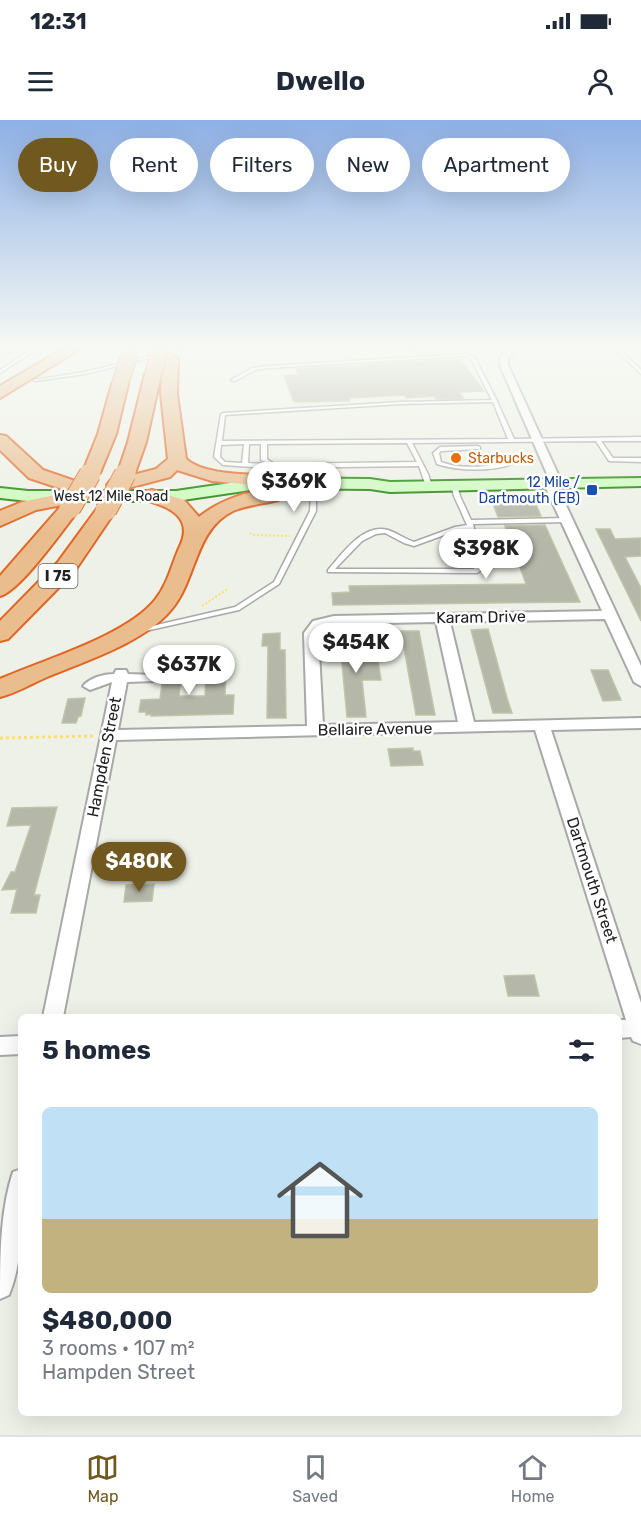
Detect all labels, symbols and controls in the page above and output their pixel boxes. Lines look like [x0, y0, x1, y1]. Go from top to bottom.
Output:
text: 12:31 [30, 8, 87, 35]
icon: menu [24, 65, 57, 98]
text: Dwello [276, 65, 365, 97]
icon: person [584, 65, 617, 98]
chip: Buy [18, 138, 98, 192]
chip: Rent [110, 138, 198, 192]
chip: Filters [210, 138, 314, 192]
chip: New [326, 138, 410, 192]
chip: Apartment [422, 138, 570, 192]
place label: Starbucks [468, 450, 534, 467]
marker: Starbucks [449, 451, 463, 465]
pin: $369K [252, 462, 336, 513]
text: $369K [261, 469, 327, 493]
place label: 12 Mile / Dartmouth (EB) [479, 474, 580, 507]
marker: 12 Mile / Dartmouth (EB) [585, 483, 599, 497]
street label: West 12 Mile Road [54, 488, 168, 505]
pin: $398K [444, 529, 528, 580]
text: $398K [453, 536, 519, 560]
road number: I 75 [38, 564, 78, 588]
street label: Karam Drive [436, 607, 526, 627]
pin: $454K [314, 623, 398, 674]
text: $454K [323, 630, 389, 654]
pin: $637K [147, 645, 231, 696]
text: $637K [157, 652, 221, 676]
street label: Hampden Street [83, 695, 125, 819]
street label: Bellaire Avenue [318, 719, 432, 739]
street label: Dartmouth Street [563, 815, 621, 945]
pin: $480K [97, 842, 181, 893]
text: $480K [105, 849, 173, 873]
icon: filters [565, 1034, 598, 1067]
text: 5 homes [42, 1035, 151, 1066]
icon: home [266, 1146, 374, 1254]
text: $480,000 [42, 1305, 172, 1336]
text: 3 rooms · 107 m² [42, 1336, 195, 1360]
text: Hampden Street [42, 1360, 195, 1384]
tab: Map [86, 1451, 119, 1506]
tab: Saved [292, 1451, 338, 1506]
tab: Home [511, 1451, 555, 1506]

